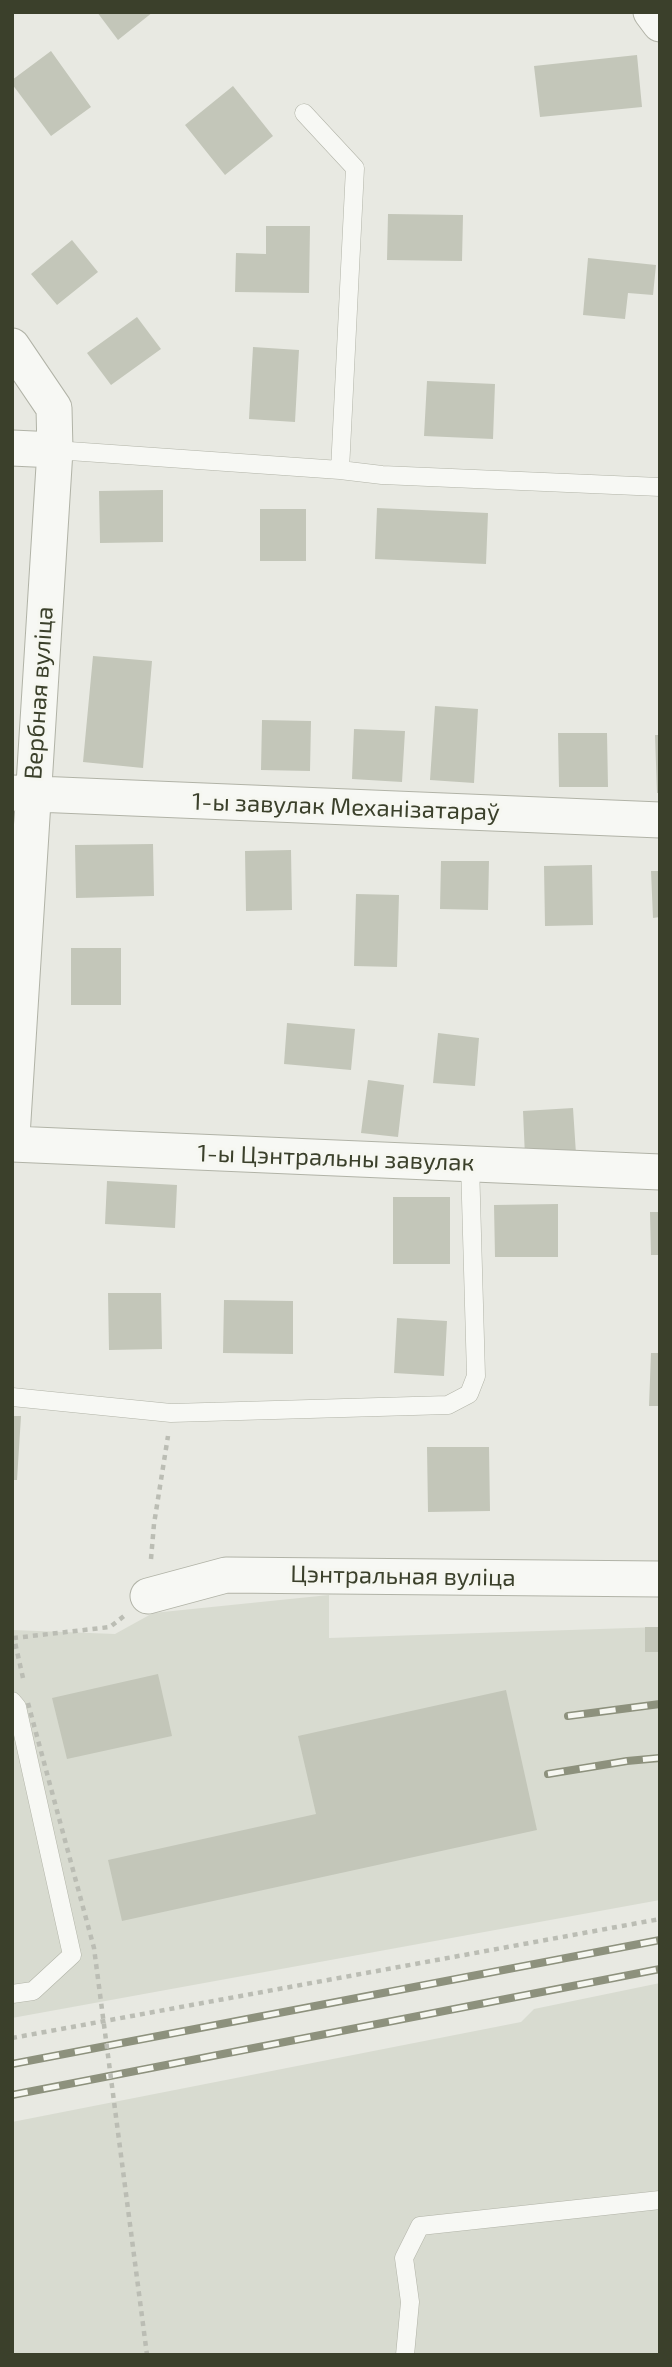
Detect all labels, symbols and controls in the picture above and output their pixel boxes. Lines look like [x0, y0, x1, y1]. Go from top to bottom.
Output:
street label: Вербная вуліца [19, 606, 59, 780]
street label: 1-ы завулак Механізатараў [192, 787, 500, 827]
street label: 1-ы Цэнтральны завулак [197, 1139, 475, 1177]
street label: Цэнтральная вуліца [290, 1560, 516, 1592]

